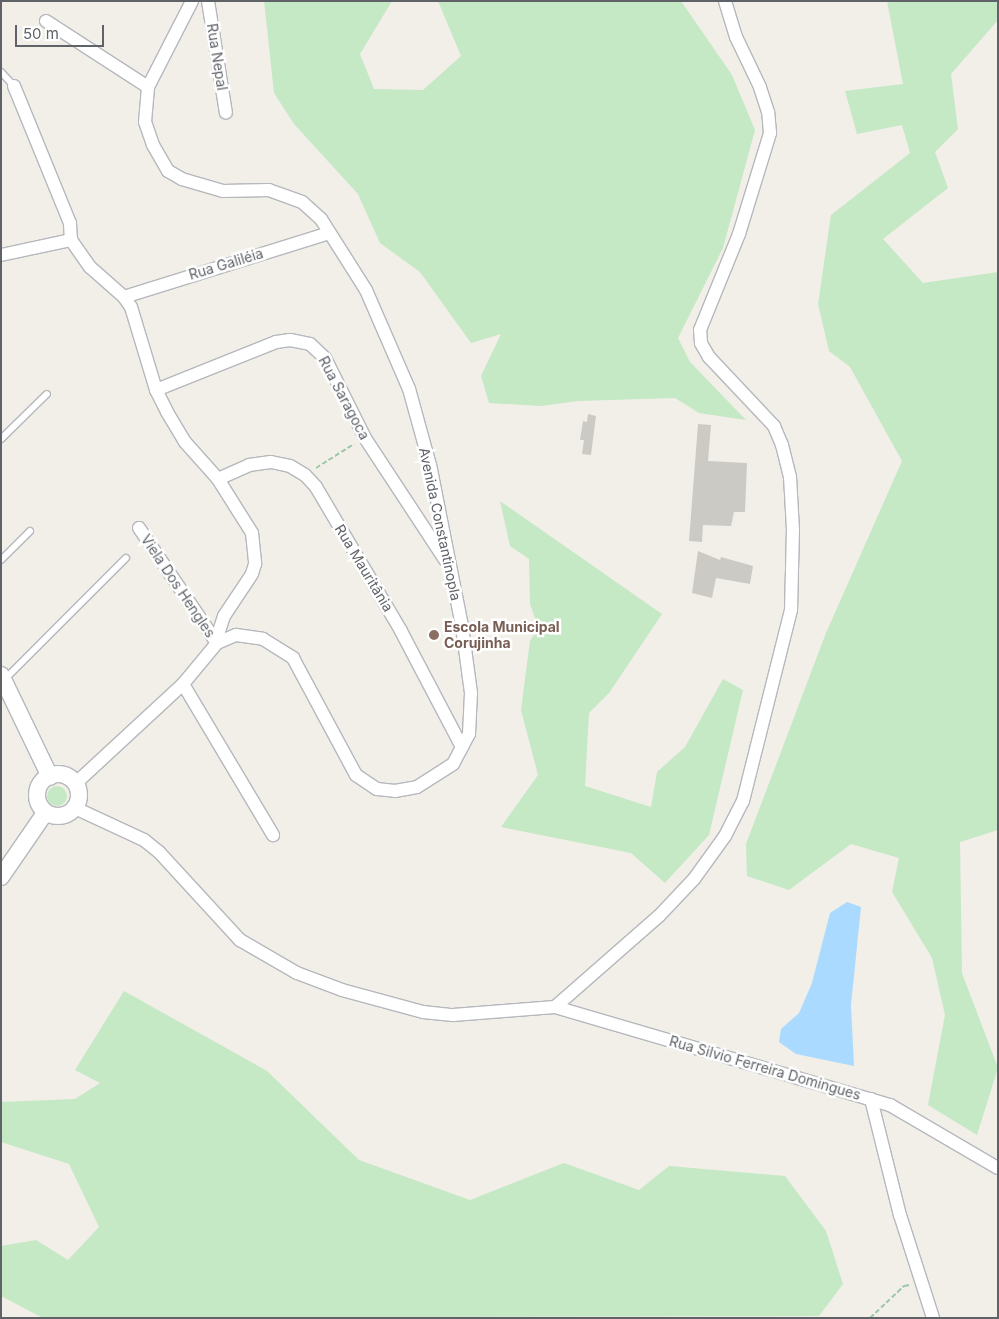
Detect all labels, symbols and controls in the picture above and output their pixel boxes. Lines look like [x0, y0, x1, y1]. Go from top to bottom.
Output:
scale bar [18, 15, 106, 47]
street label: Rua Nepal [203, 22, 231, 92]
text: 50 m [23, 24, 59, 43]
street label: Rua Galiléia [187, 245, 265, 283]
street label: Rua Saragoca [315, 353, 373, 443]
street label: Avenida Constantinopla [416, 446, 464, 602]
street label: Rua Mauritânia [331, 521, 397, 615]
street label: Viela Dos Hengles [137, 531, 219, 641]
place label: Escola Municipal Corujinha [444, 619, 560, 652]
marker: Escola Municipal Corujinha [428, 629, 440, 641]
street label: Rua Silvio Ferreira Domingues [667, 1033, 863, 1103]

